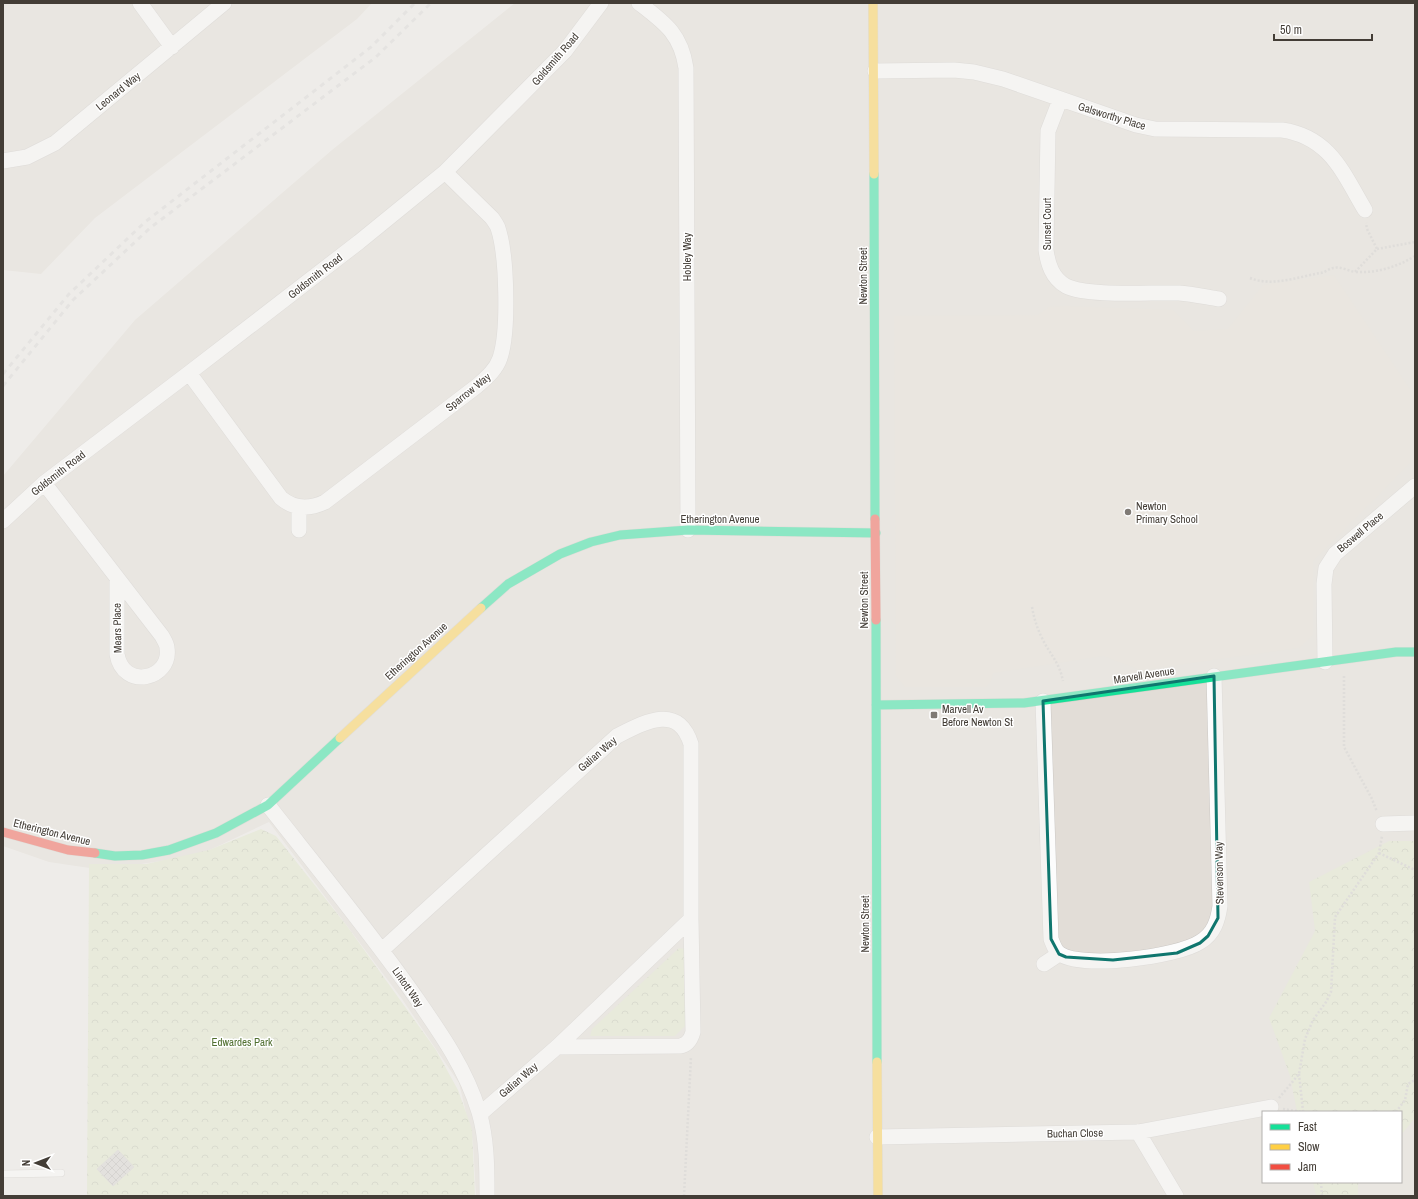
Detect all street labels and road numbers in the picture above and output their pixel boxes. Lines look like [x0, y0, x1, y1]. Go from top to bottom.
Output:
street label: Goldsmith Road [528, 30, 582, 88]
street label: Leonard Way [93, 68, 143, 113]
street label: Galsworthy Place [1076, 99, 1148, 133]
street label: Sunset Court [1040, 197, 1054, 250]
street label: Hobley Way [680, 232, 694, 281]
street label: Newton Street [856, 247, 870, 305]
street label: Goldsmith Road [285, 250, 345, 302]
street label: Sparrow Way [443, 369, 494, 414]
street label: Goldsmith Road [28, 447, 88, 499]
street label: Boswell Place [1334, 509, 1386, 555]
street label: Etherington Avenue [680, 512, 760, 526]
street label: Newton Street [857, 571, 871, 629]
street label: Mears Place [110, 603, 124, 653]
street label: Etherington Avenue [382, 619, 450, 683]
street label: Marvell Avenue [1113, 663, 1175, 687]
street label: Galian Way [575, 733, 620, 775]
street label: Etherington Avenue [12, 816, 92, 848]
street label: Stevenson Way [1211, 841, 1227, 905]
street label: Newton Street [858, 895, 872, 953]
street label: Lintott Way [389, 964, 427, 1010]
street label: Galian Way [496, 1059, 541, 1101]
street label: Buchan Close [1047, 1126, 1103, 1140]

